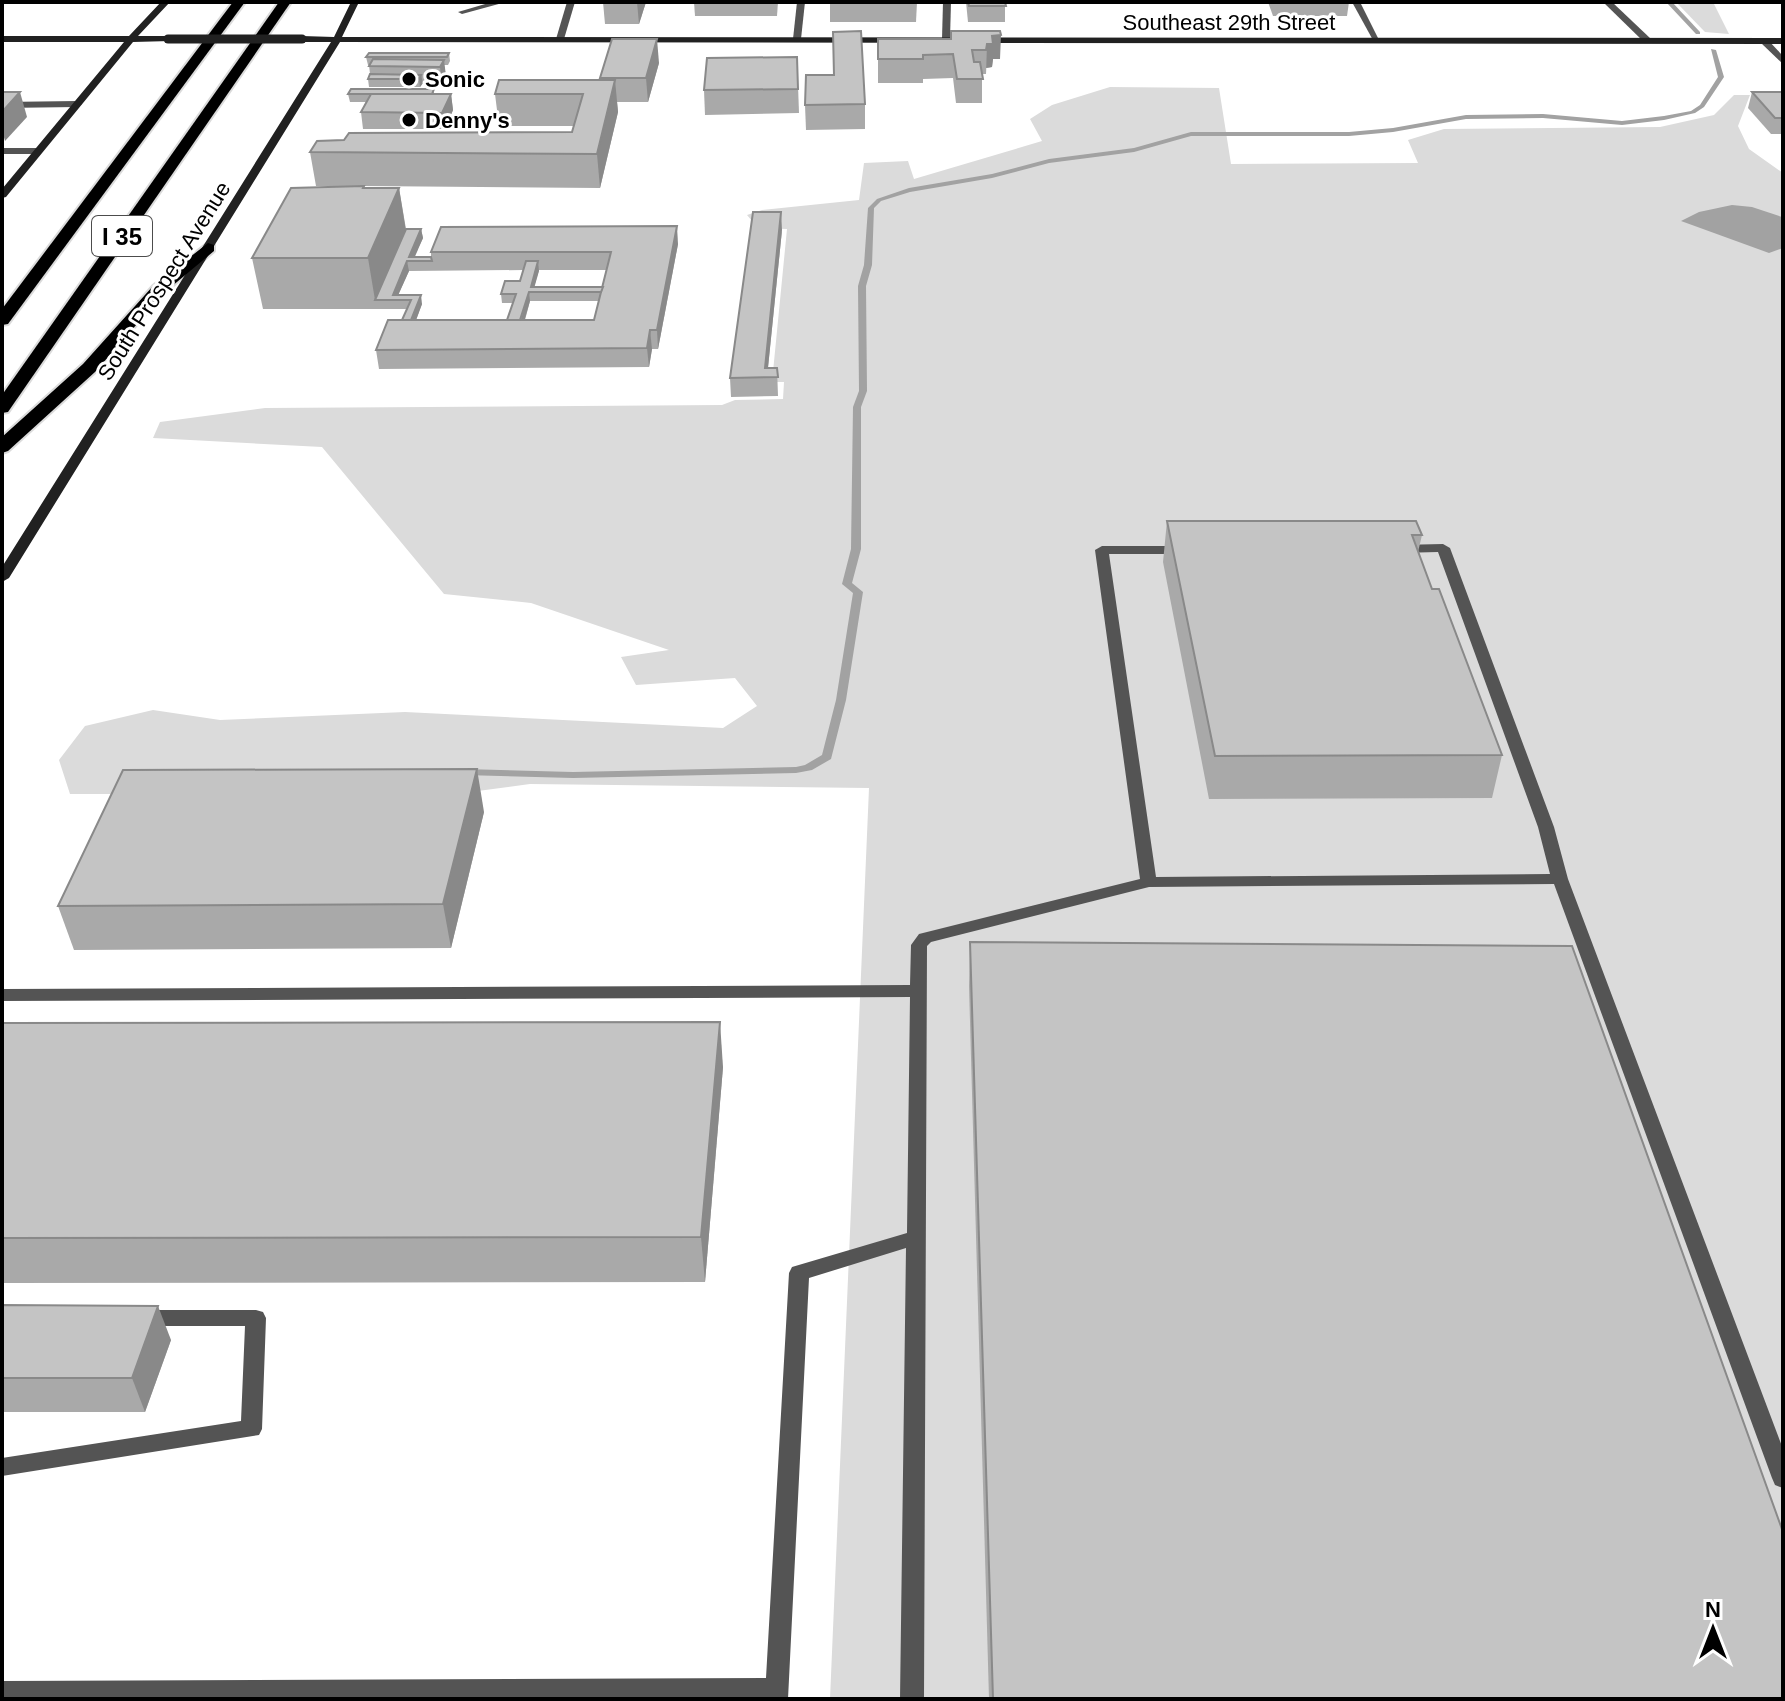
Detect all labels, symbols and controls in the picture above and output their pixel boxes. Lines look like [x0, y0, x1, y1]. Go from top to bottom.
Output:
street label: Southeast 29th Street [1123, 10, 1335, 35]
place label: Sonic [425, 67, 485, 92]
marker: Sonic [400, 70, 418, 88]
place label: Denny's [425, 108, 510, 133]
marker: Denny's [400, 111, 418, 129]
street label: South Prospect Avenue [93, 177, 235, 385]
road number: I 35 [92, 216, 152, 256]
north arrow [1673, 1589, 1753, 1669]
text: N [1705, 1597, 1721, 1622]

